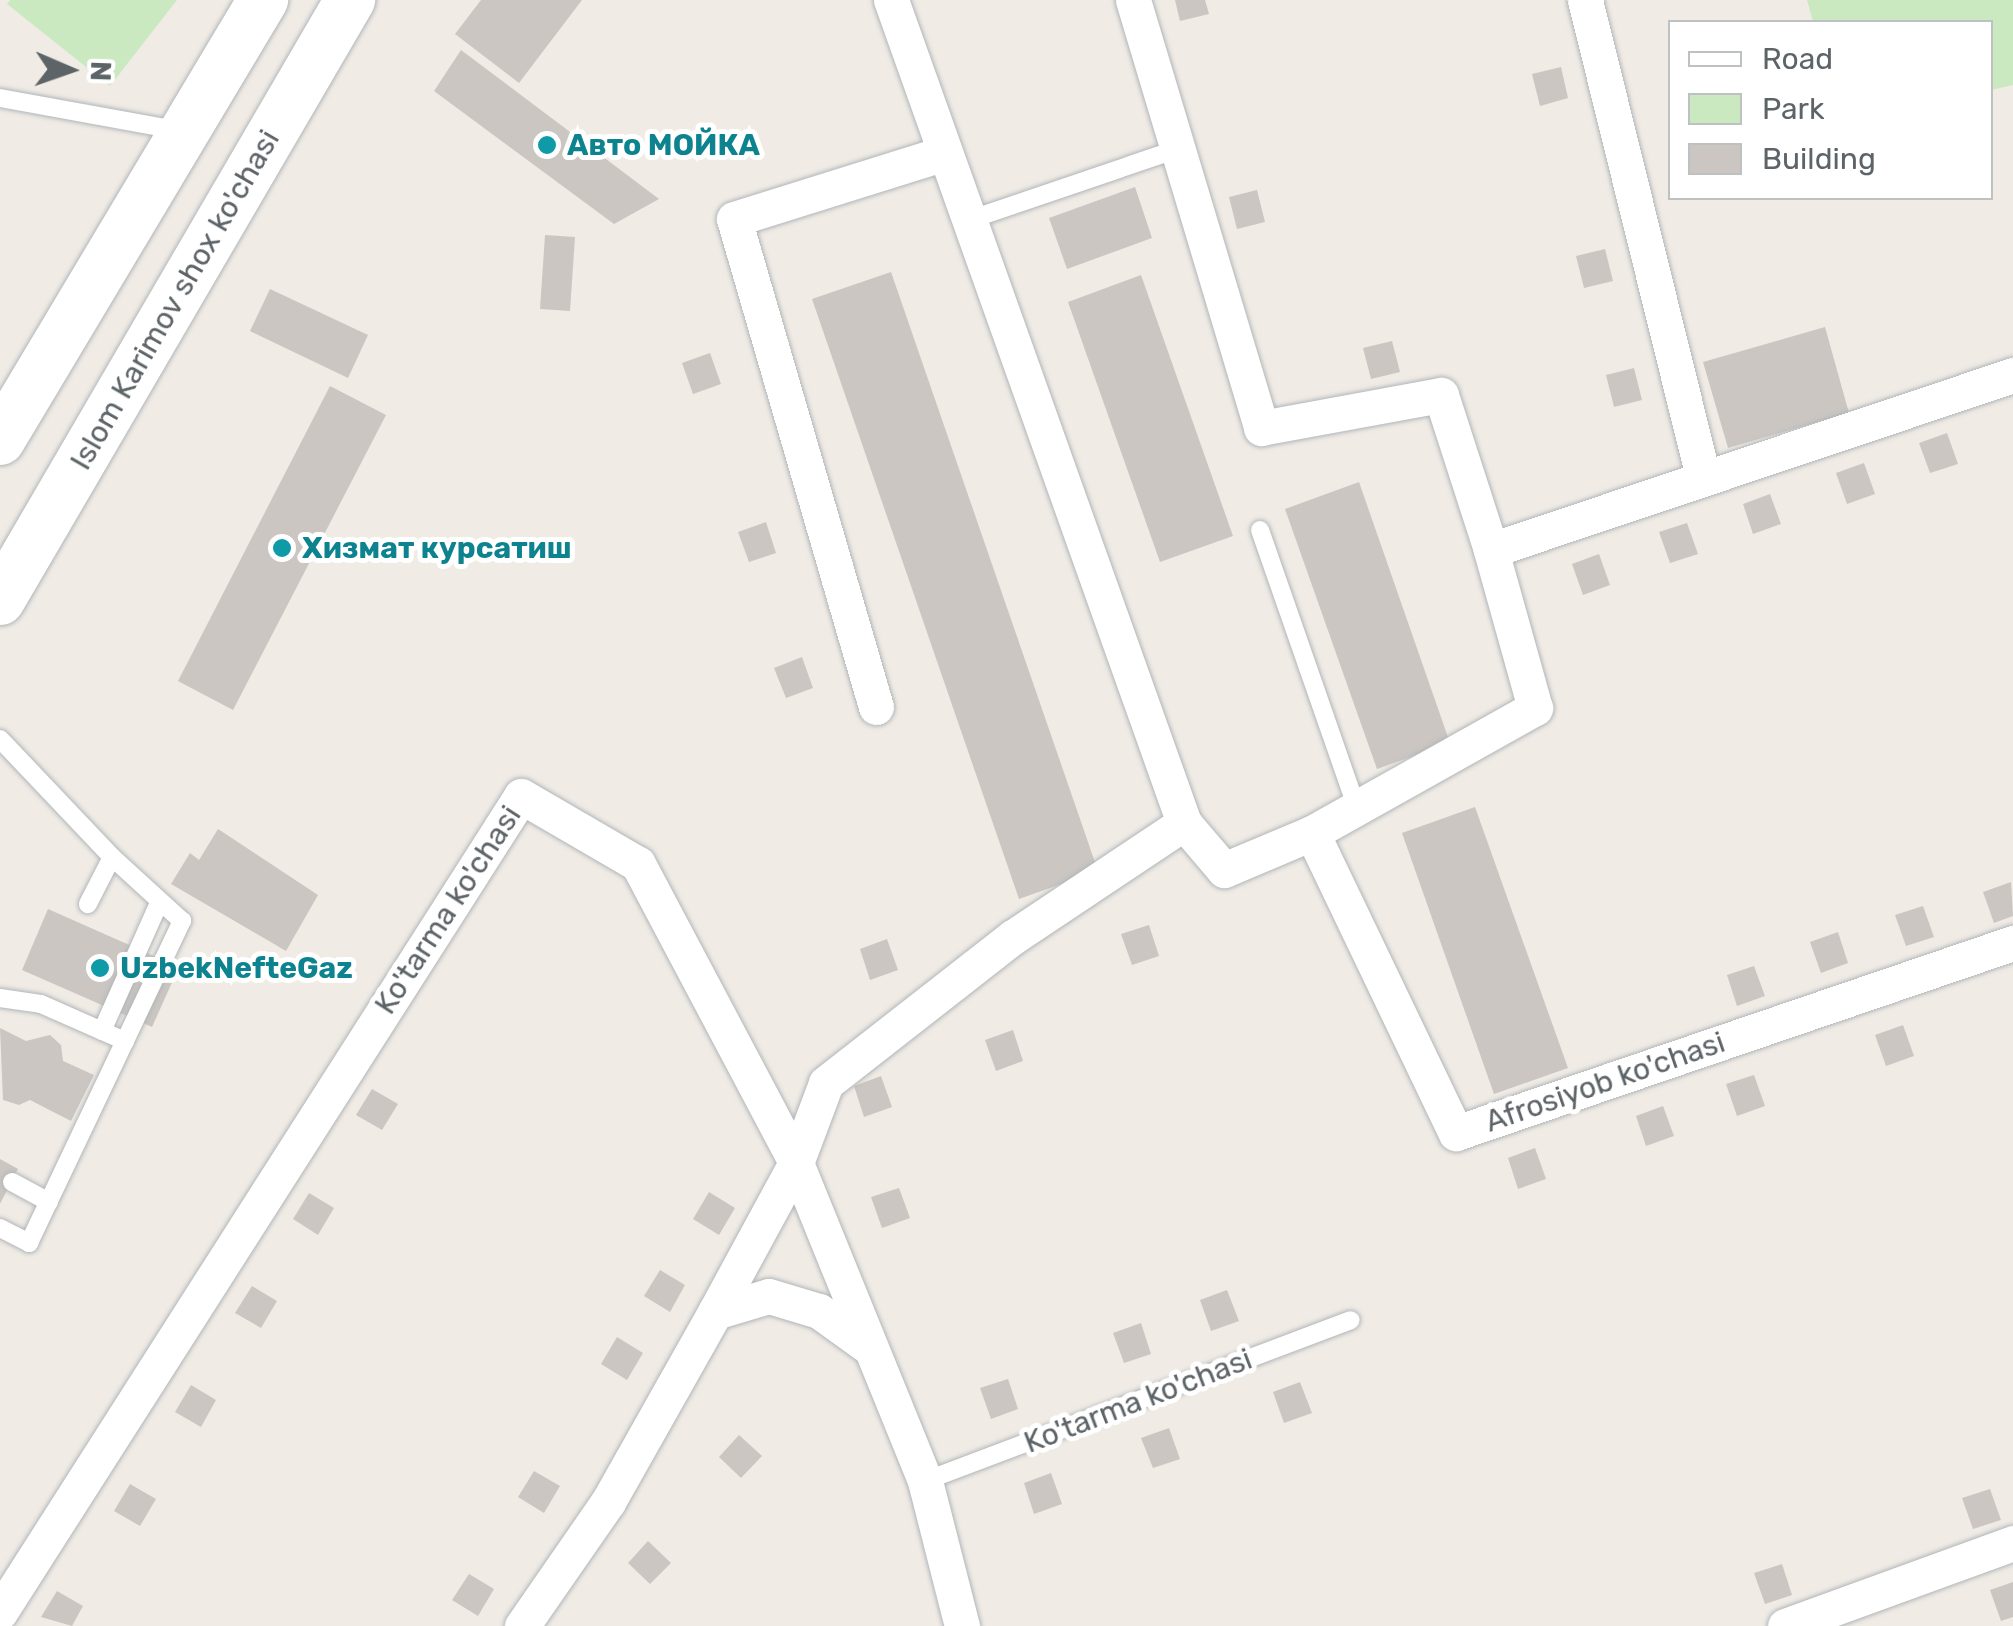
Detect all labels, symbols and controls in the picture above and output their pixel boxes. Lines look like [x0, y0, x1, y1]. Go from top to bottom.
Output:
north arrow [20, 20, 120, 120]
legend [1668, 20, 1993, 200]
text: Road [1762, 41, 1833, 77]
text: N [84, 60, 117, 82]
text: Park [1762, 91, 1824, 127]
street label: Islom Karimov shox ko'chasi [63, 123, 287, 477]
place label: Авто МОЙКА [567, 127, 760, 163]
marker: Авто МОЙКА [536, 134, 558, 156]
text: Building [1762, 141, 1876, 177]
place label: Хизмат курсатиш [302, 530, 572, 566]
marker: Хизмат курсатиш [271, 537, 293, 559]
street label: Ko'tarma ko'chasi [367, 799, 529, 1021]
place label: UzbekNefteGaz [120, 950, 353, 986]
marker: UzbekNefteGaz [89, 957, 111, 979]
street label: Afrosiyob ko'chasi [1480, 1024, 1730, 1140]
street label: Ko'tarma ko'chasi [1019, 1341, 1257, 1461]

